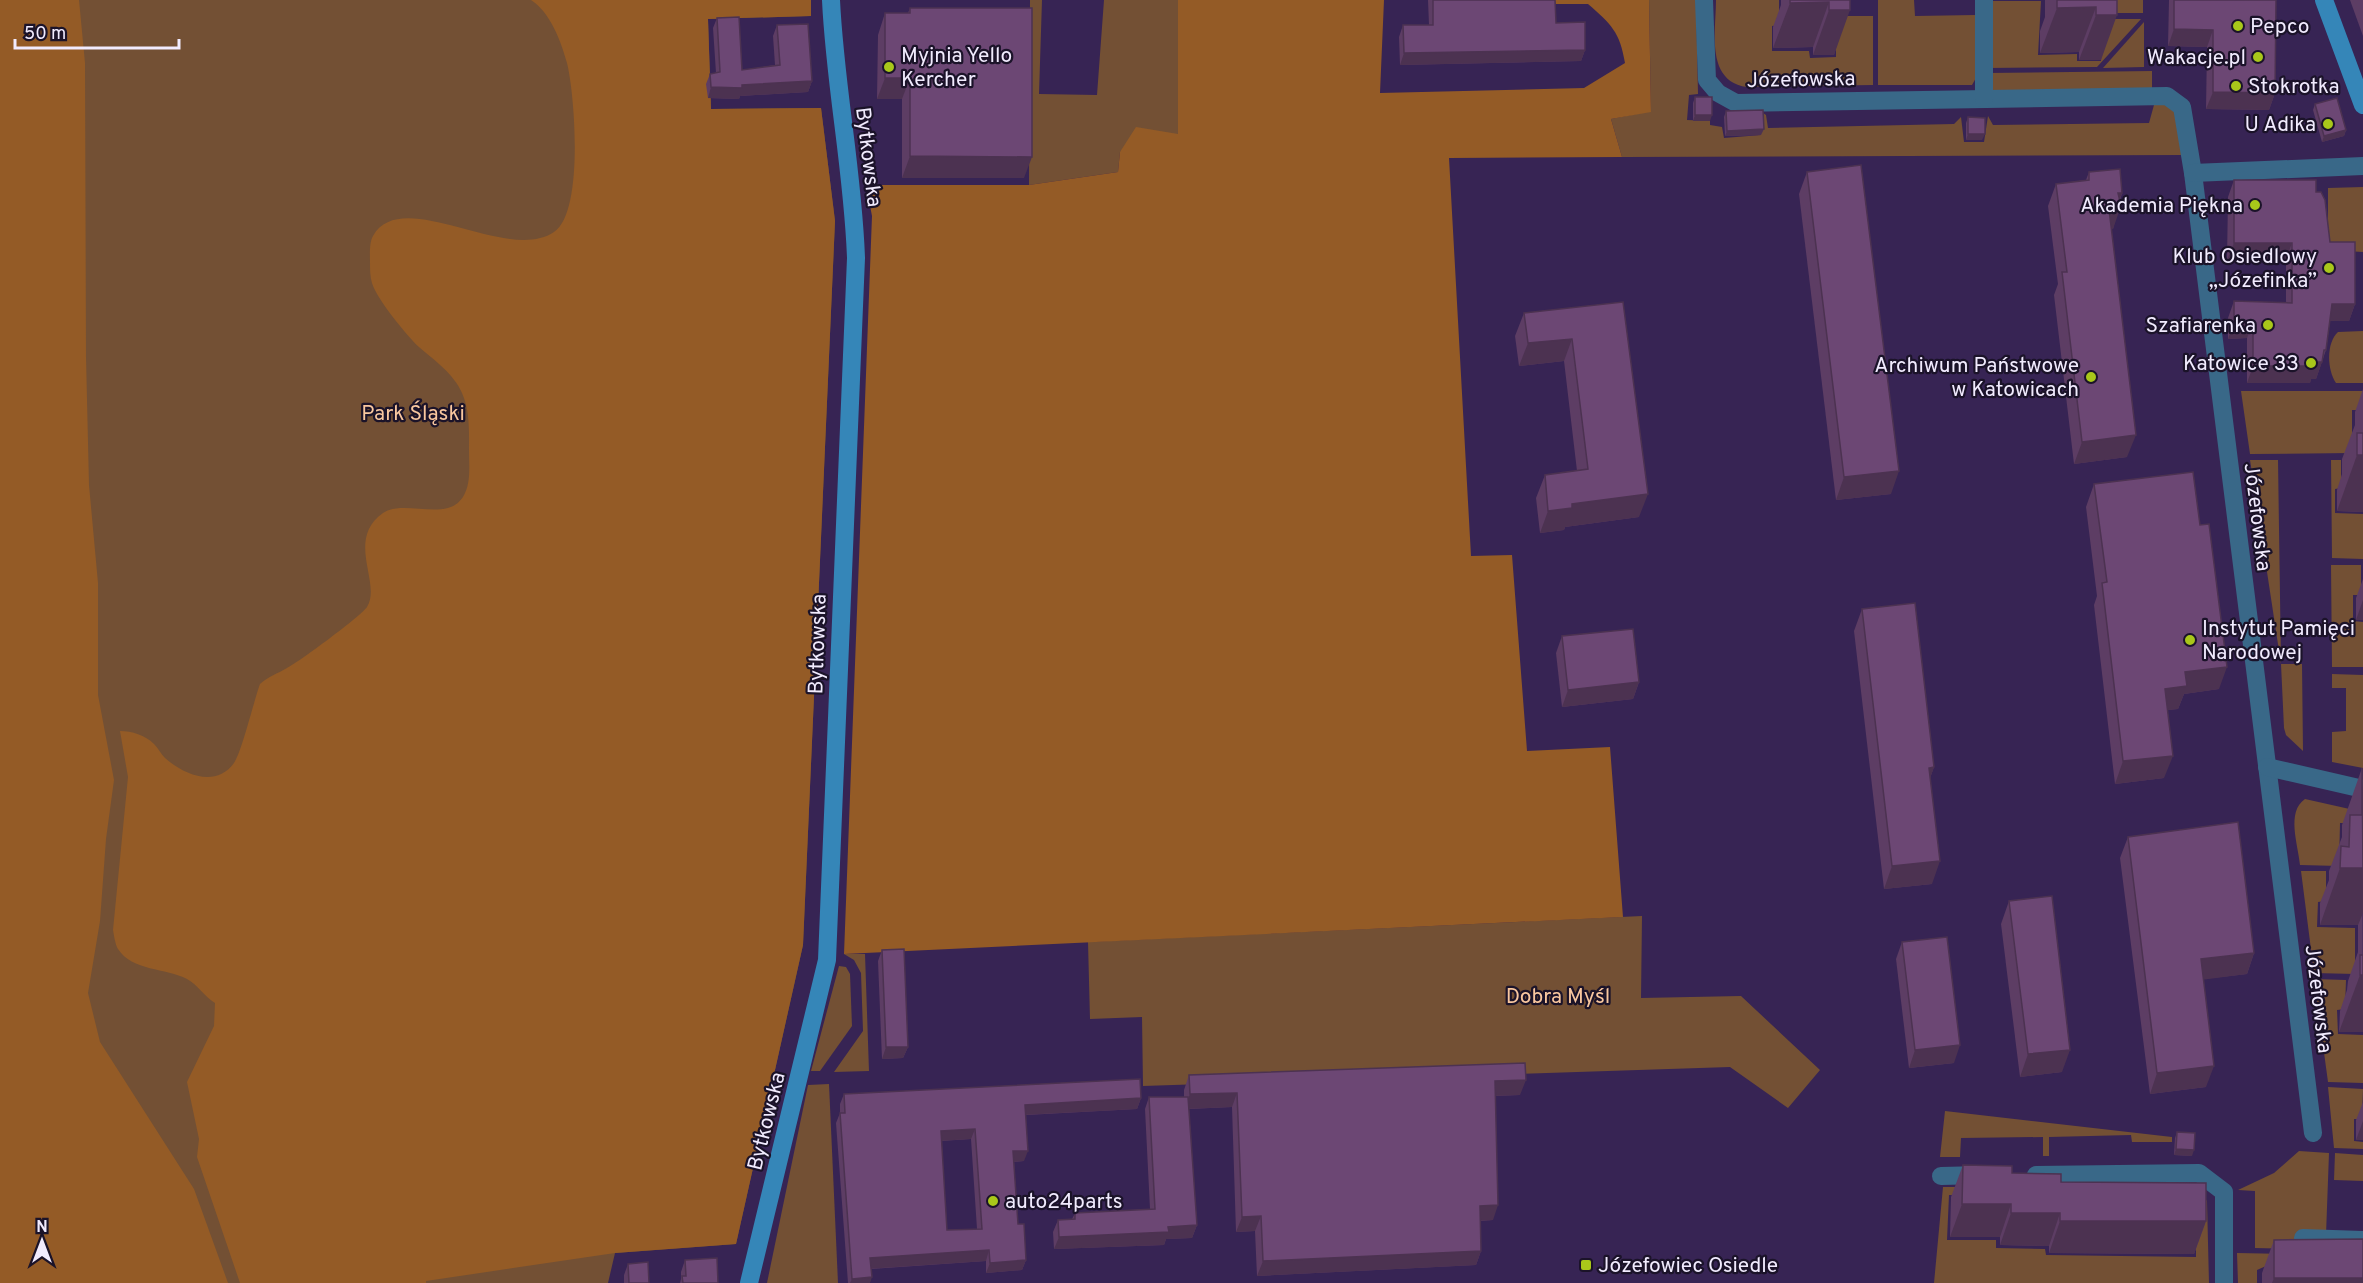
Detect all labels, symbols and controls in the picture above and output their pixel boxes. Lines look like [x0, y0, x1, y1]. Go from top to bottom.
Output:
scale bar [15, 12, 178, 50]
place label: Pepco [2250, 14, 2309, 41]
marker: Pepco [2231, 19, 2245, 33]
text: 50 m [24, 23, 66, 46]
place label: Myjnia Yello Kercher [901, 43, 1012, 94]
place label: Wakacje.pl [2147, 45, 2246, 72]
marker: Wakacje.pl [2251, 50, 2265, 64]
marker: Myjnia Yello Kercher [882, 60, 896, 74]
street label: Józefowska [1746, 66, 1856, 95]
place label: Stokrotka [2248, 74, 2339, 101]
marker: Stokrotka [2229, 79, 2243, 93]
street label: Bytkowska [848, 106, 887, 209]
place label: U Adika [2245, 112, 2316, 139]
marker: U Adika [2321, 117, 2335, 131]
place label: Akademia Piękna [2080, 193, 2243, 220]
marker: Akademia Piękna [2248, 198, 2262, 212]
place label: Klub Osiedlowy „Józefinka” [2172, 244, 2317, 295]
marker: Klub Osiedlowy „Józefinka” [2322, 261, 2336, 275]
place label: Szafiarenka [2145, 313, 2256, 340]
marker: Szafiarenka [2261, 318, 2275, 332]
place label: Katowice 33 [2183, 351, 2299, 378]
place label: Archiwum Państwowe w Katowicach [1874, 353, 2079, 404]
marker: Katowice 33 [2304, 356, 2318, 370]
marker: Archiwum Państwowe w Katowicach [2084, 370, 2098, 384]
park label: Park Śląski [361, 400, 465, 428]
street label: Józefowska [2236, 462, 2277, 573]
street label: Bytkowska [803, 593, 834, 695]
place label: Instytut Pamięci Narodowej [2202, 616, 2355, 667]
marker: Instytut Pamięci Narodowej [2183, 633, 2197, 647]
street label: Józefowska [2297, 944, 2338, 1055]
park label: Dobra Myśl [1506, 984, 1610, 1011]
street label: Bytkowska [742, 1069, 793, 1173]
place label: auto24parts [1005, 1189, 1123, 1216]
marker: auto24parts [986, 1194, 1000, 1208]
north arrow [12, 1211, 72, 1271]
text: N [36, 1218, 48, 1238]
place label: Józefowiec Osiedle [1598, 1253, 1778, 1280]
marker: Józefowiec Osiedle [1579, 1258, 1593, 1272]

